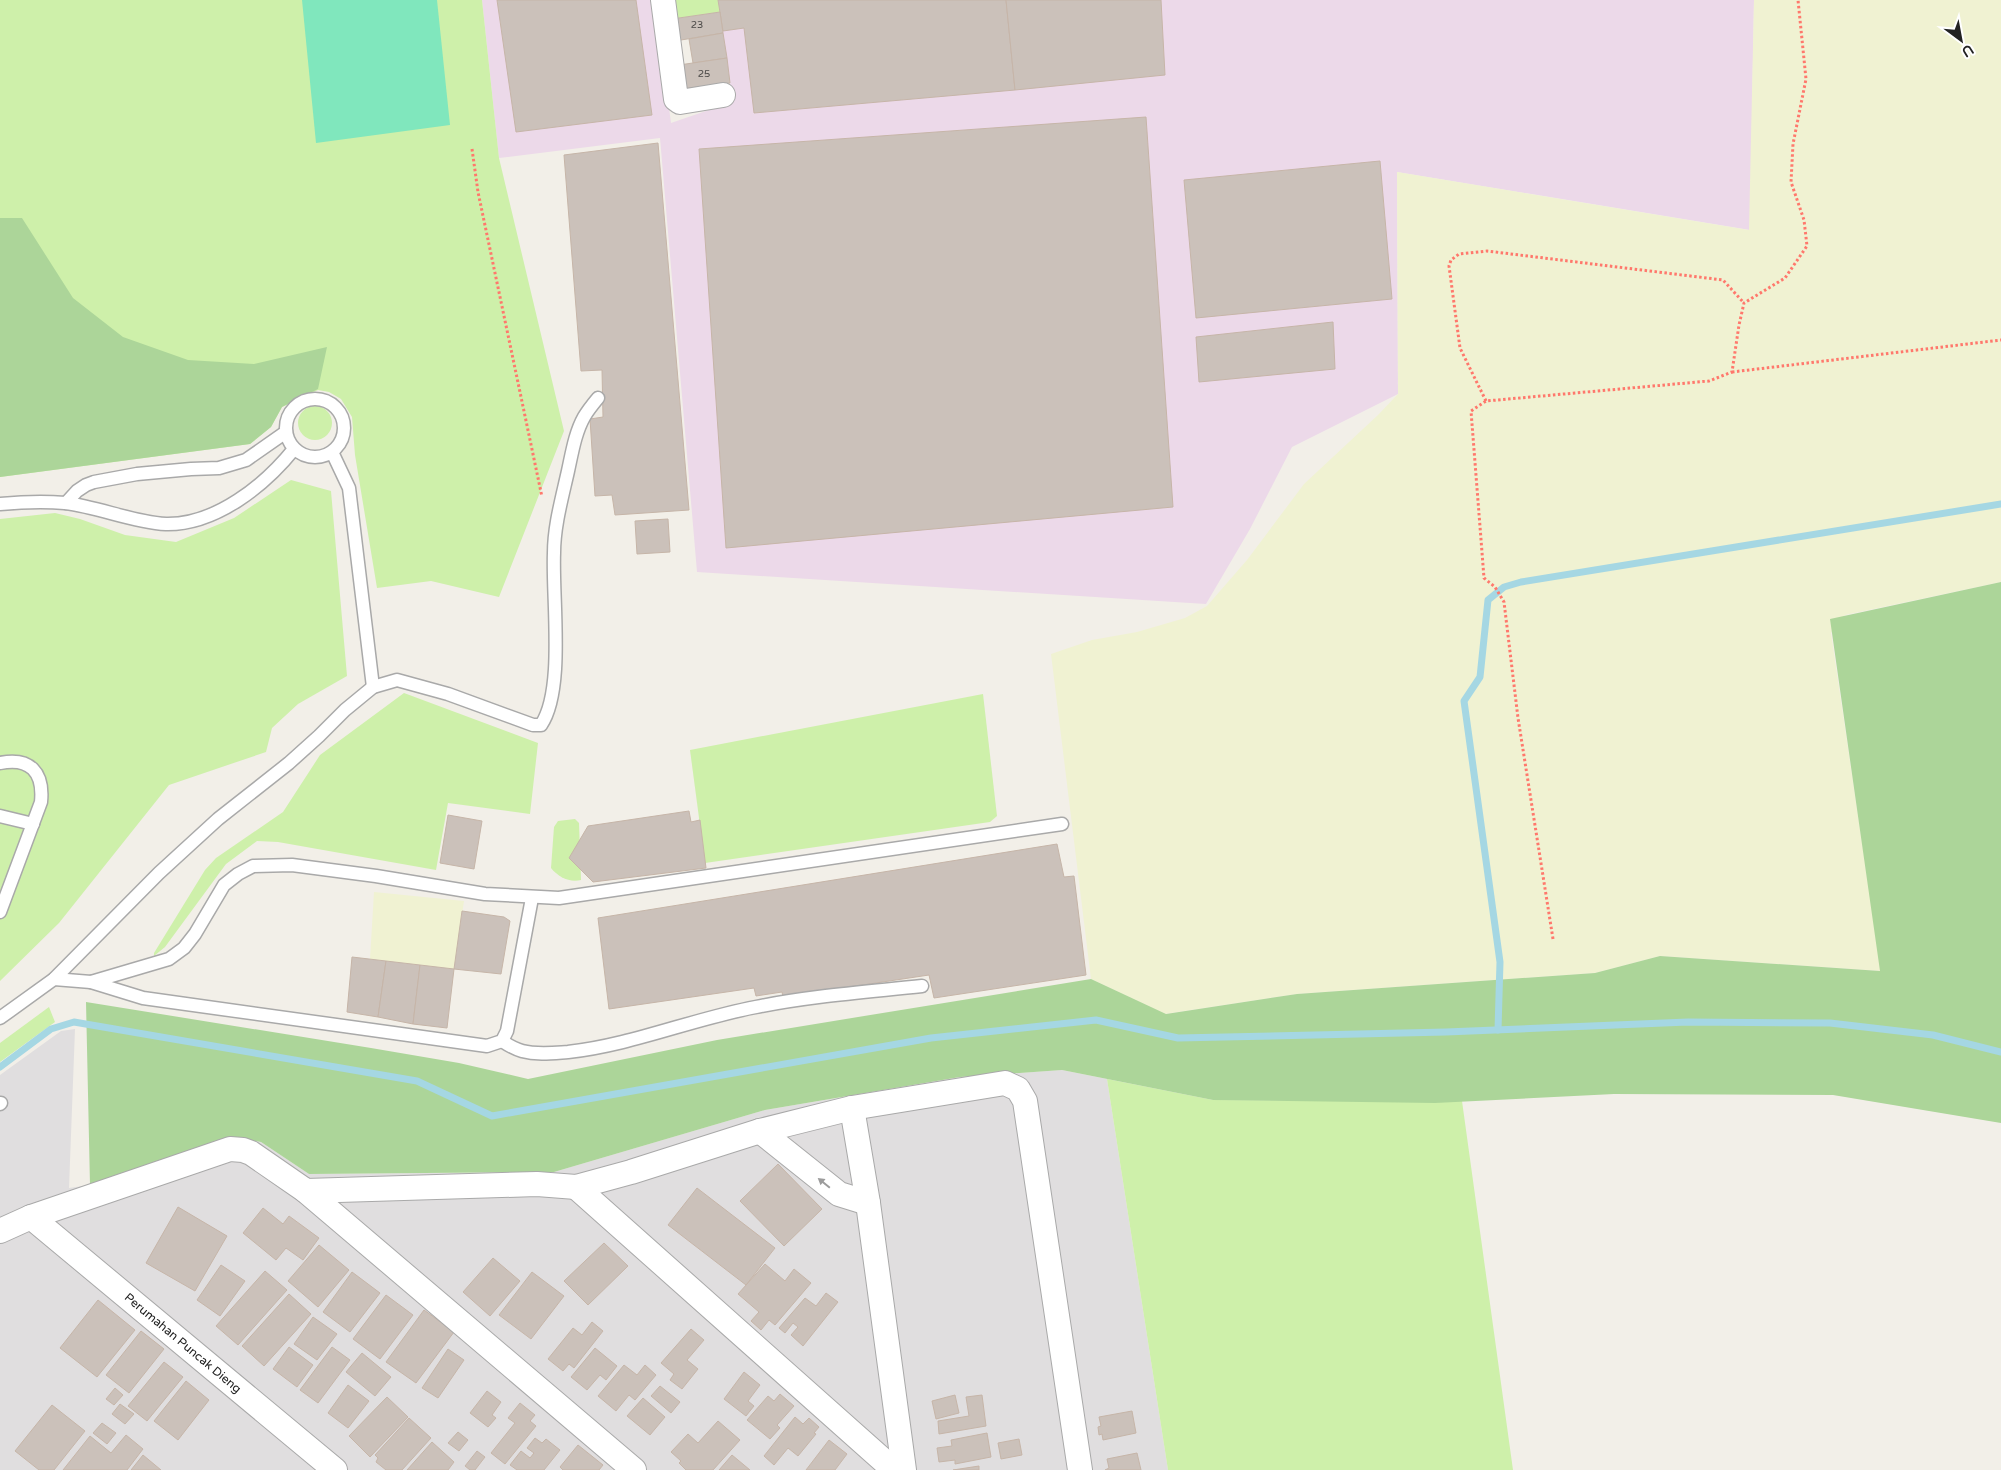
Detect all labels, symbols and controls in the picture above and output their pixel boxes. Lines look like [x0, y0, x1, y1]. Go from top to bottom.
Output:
north arrow [1936, 15, 1986, 65]
house number: 23 [691, 19, 703, 31]
text: U [1959, 41, 1977, 61]
house number: 25 [698, 68, 710, 80]
one-way arrow [818, 1178, 831, 1189]
street label: Perumahan Puncak Dieng [122, 1290, 244, 1396]

